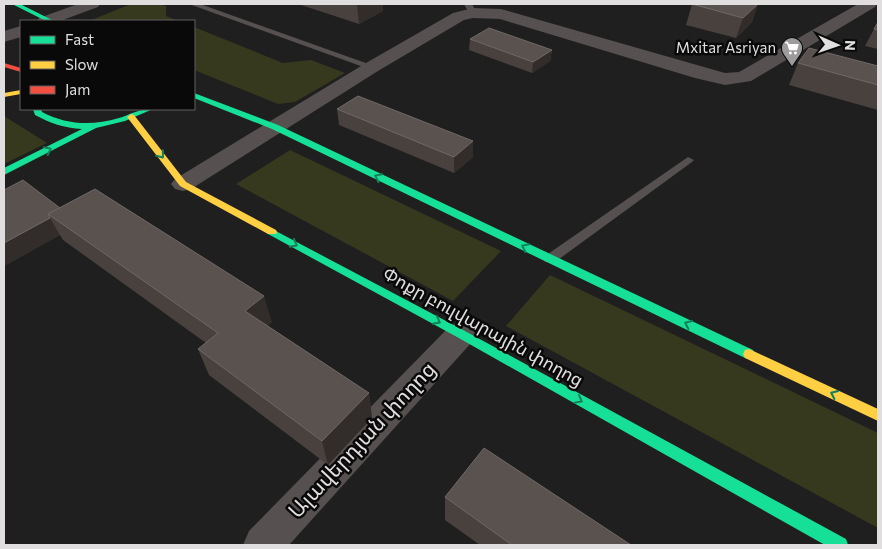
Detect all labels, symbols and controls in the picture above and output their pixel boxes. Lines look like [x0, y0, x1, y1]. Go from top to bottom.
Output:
legend [20, 20, 195, 110]
north arrow [812, 20, 862, 70]
text: Fast [65, 30, 94, 48]
supermarket icon: Mxitar Asriyan [780, 36, 804, 67]
place label: Mxitar Asriyan [676, 38, 776, 56]
text: N [842, 40, 859, 51]
text: Slow [65, 55, 98, 73]
text: Jam [65, 80, 90, 98]
one-way arrow [43, 146, 52, 157]
one-way arrow [155, 149, 163, 158]
one-way arrow [375, 173, 384, 183]
one-way arrow [289, 238, 298, 248]
one-way arrow [521, 243, 530, 253]
street label: Փոքր բուլվարային փողոց [379, 262, 587, 390]
one-way arrow [432, 315, 441, 325]
one-way arrow [684, 321, 693, 331]
street label: Ալավերդյան փողոց [282, 356, 440, 523]
one-way arrow [830, 390, 839, 400]
one-way arrow [574, 394, 583, 404]

